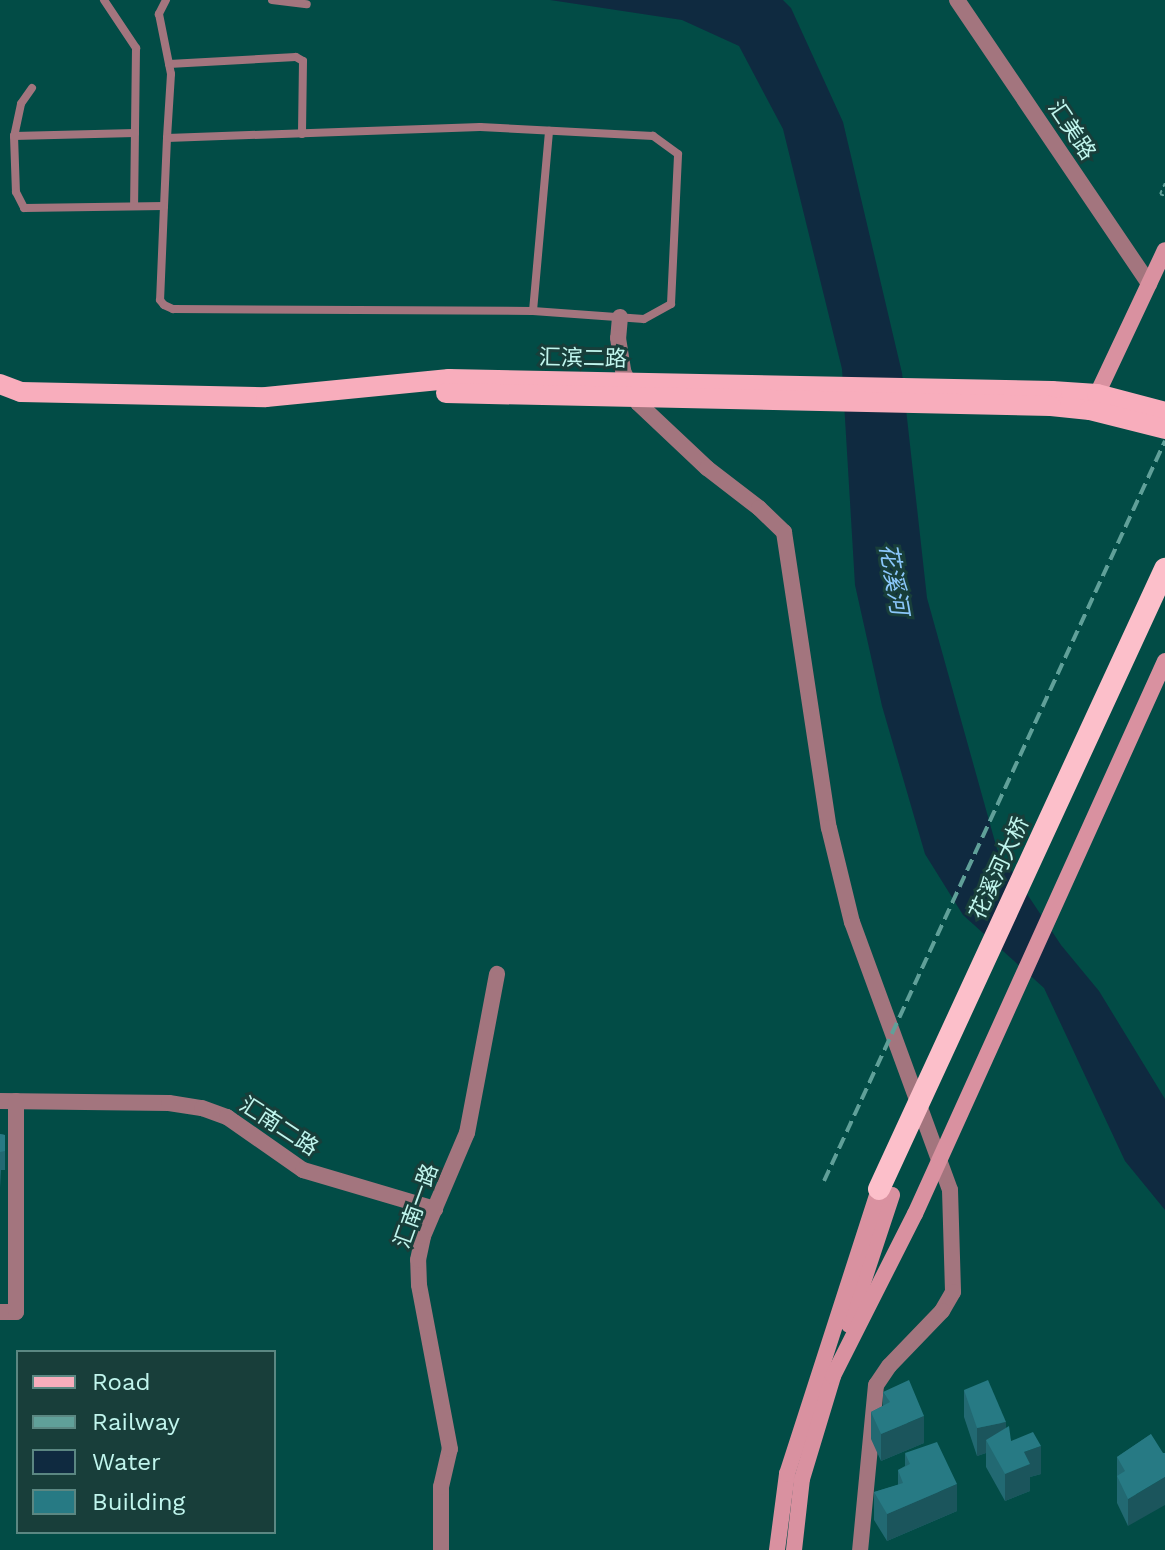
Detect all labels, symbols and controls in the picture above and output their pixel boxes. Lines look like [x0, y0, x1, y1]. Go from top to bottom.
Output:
street label: 汇美路 [1043, 95, 1101, 165]
street label: 汇滨二路 [539, 344, 627, 372]
water label: 花溪河 [873, 541, 913, 617]
street label: 花溪河大桥 [964, 813, 1034, 923]
street label: 汇南二路 [235, 1091, 323, 1161]
street label: 汇南一路 [389, 1160, 443, 1252]
legend [16, 1350, 276, 1534]
text: Road [92, 1368, 151, 1396]
text: Railway [92, 1408, 180, 1436]
text: Water [92, 1448, 161, 1476]
text: Building [92, 1488, 185, 1516]

